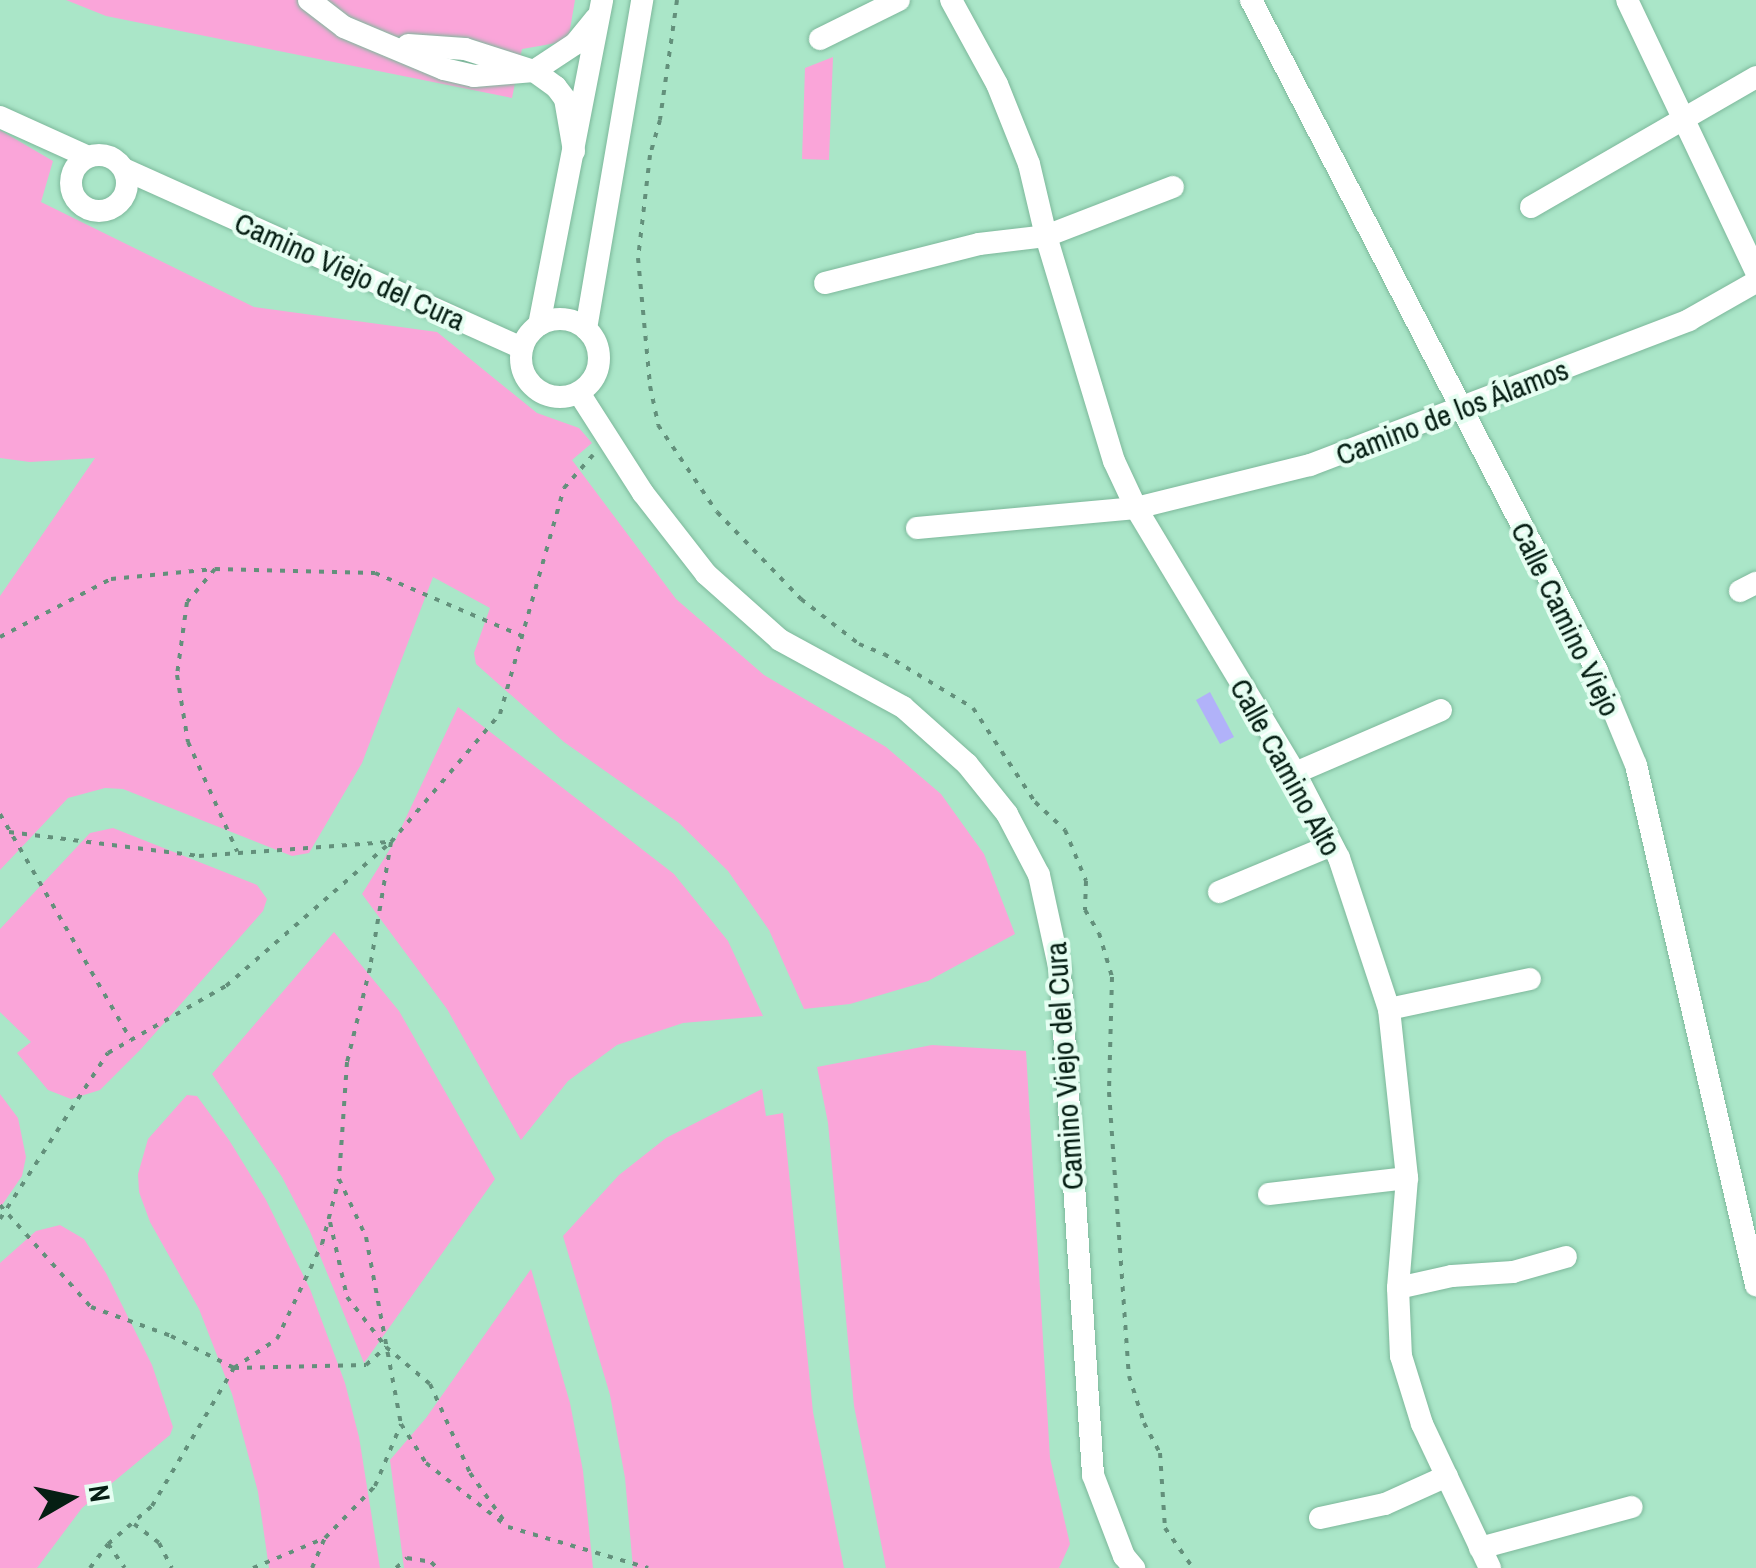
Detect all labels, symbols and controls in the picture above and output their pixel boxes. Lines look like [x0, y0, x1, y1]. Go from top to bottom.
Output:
street label: Camino Viejo del Cura [229, 204, 471, 338]
street label: Camino de los Álamos [1330, 351, 1574, 473]
street label: Calle Camino Viejo [1503, 516, 1629, 722]
street label: Calle Camino Alto [1222, 672, 1350, 862]
street label: Camino Viejo del Cura [1037, 941, 1091, 1191]
north arrow [20, 1448, 120, 1548]
text: N [80, 1482, 120, 1504]

